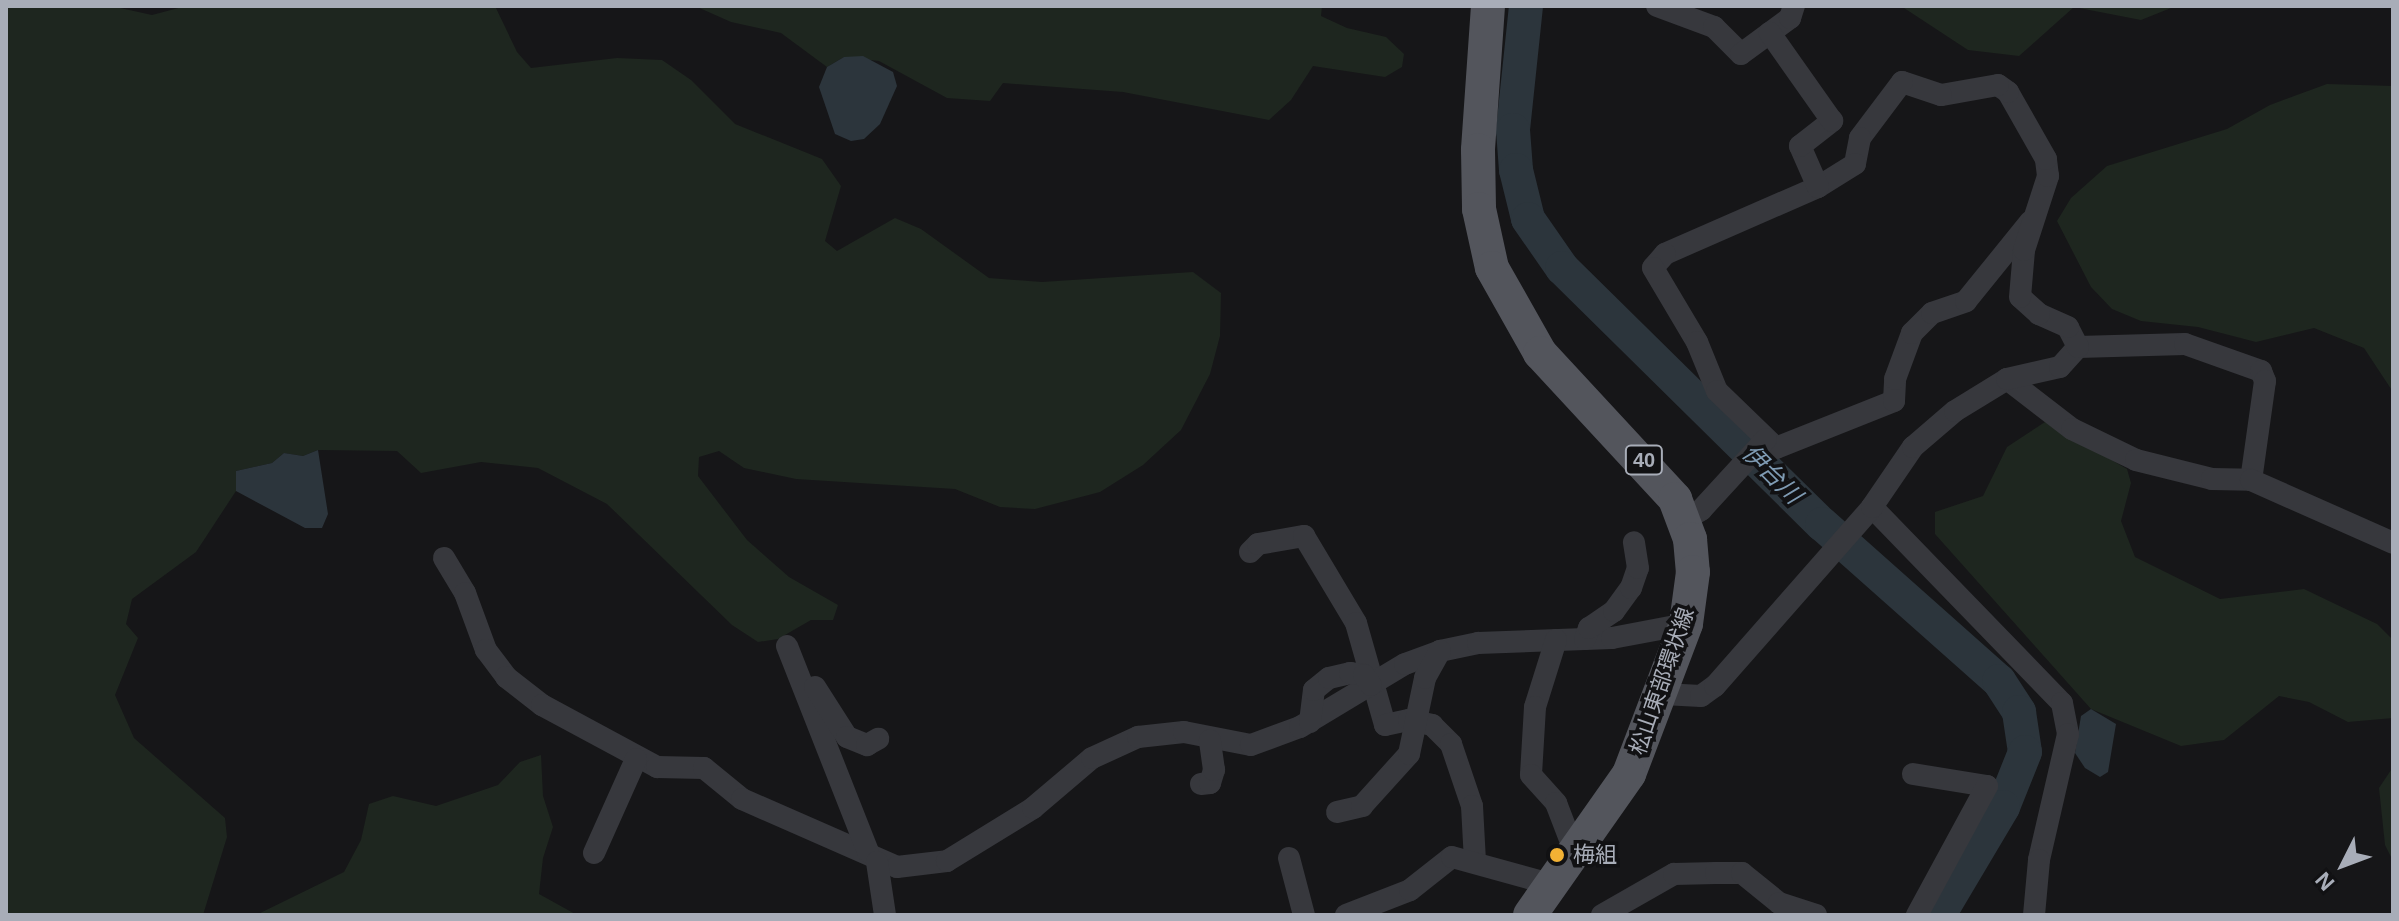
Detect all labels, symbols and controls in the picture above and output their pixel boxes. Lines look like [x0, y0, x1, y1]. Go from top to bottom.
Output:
water label: 伊台川 [1736, 438, 1808, 510]
road number: 40 [1624, 444, 1664, 476]
street label: 松山東部環状線 [1624, 604, 1700, 758]
north arrow [2303, 825, 2383, 905]
place label: 梅組 [1573, 842, 1617, 868]
marker: 梅組 [1548, 846, 1566, 864]
text: N [2310, 867, 2339, 896]

